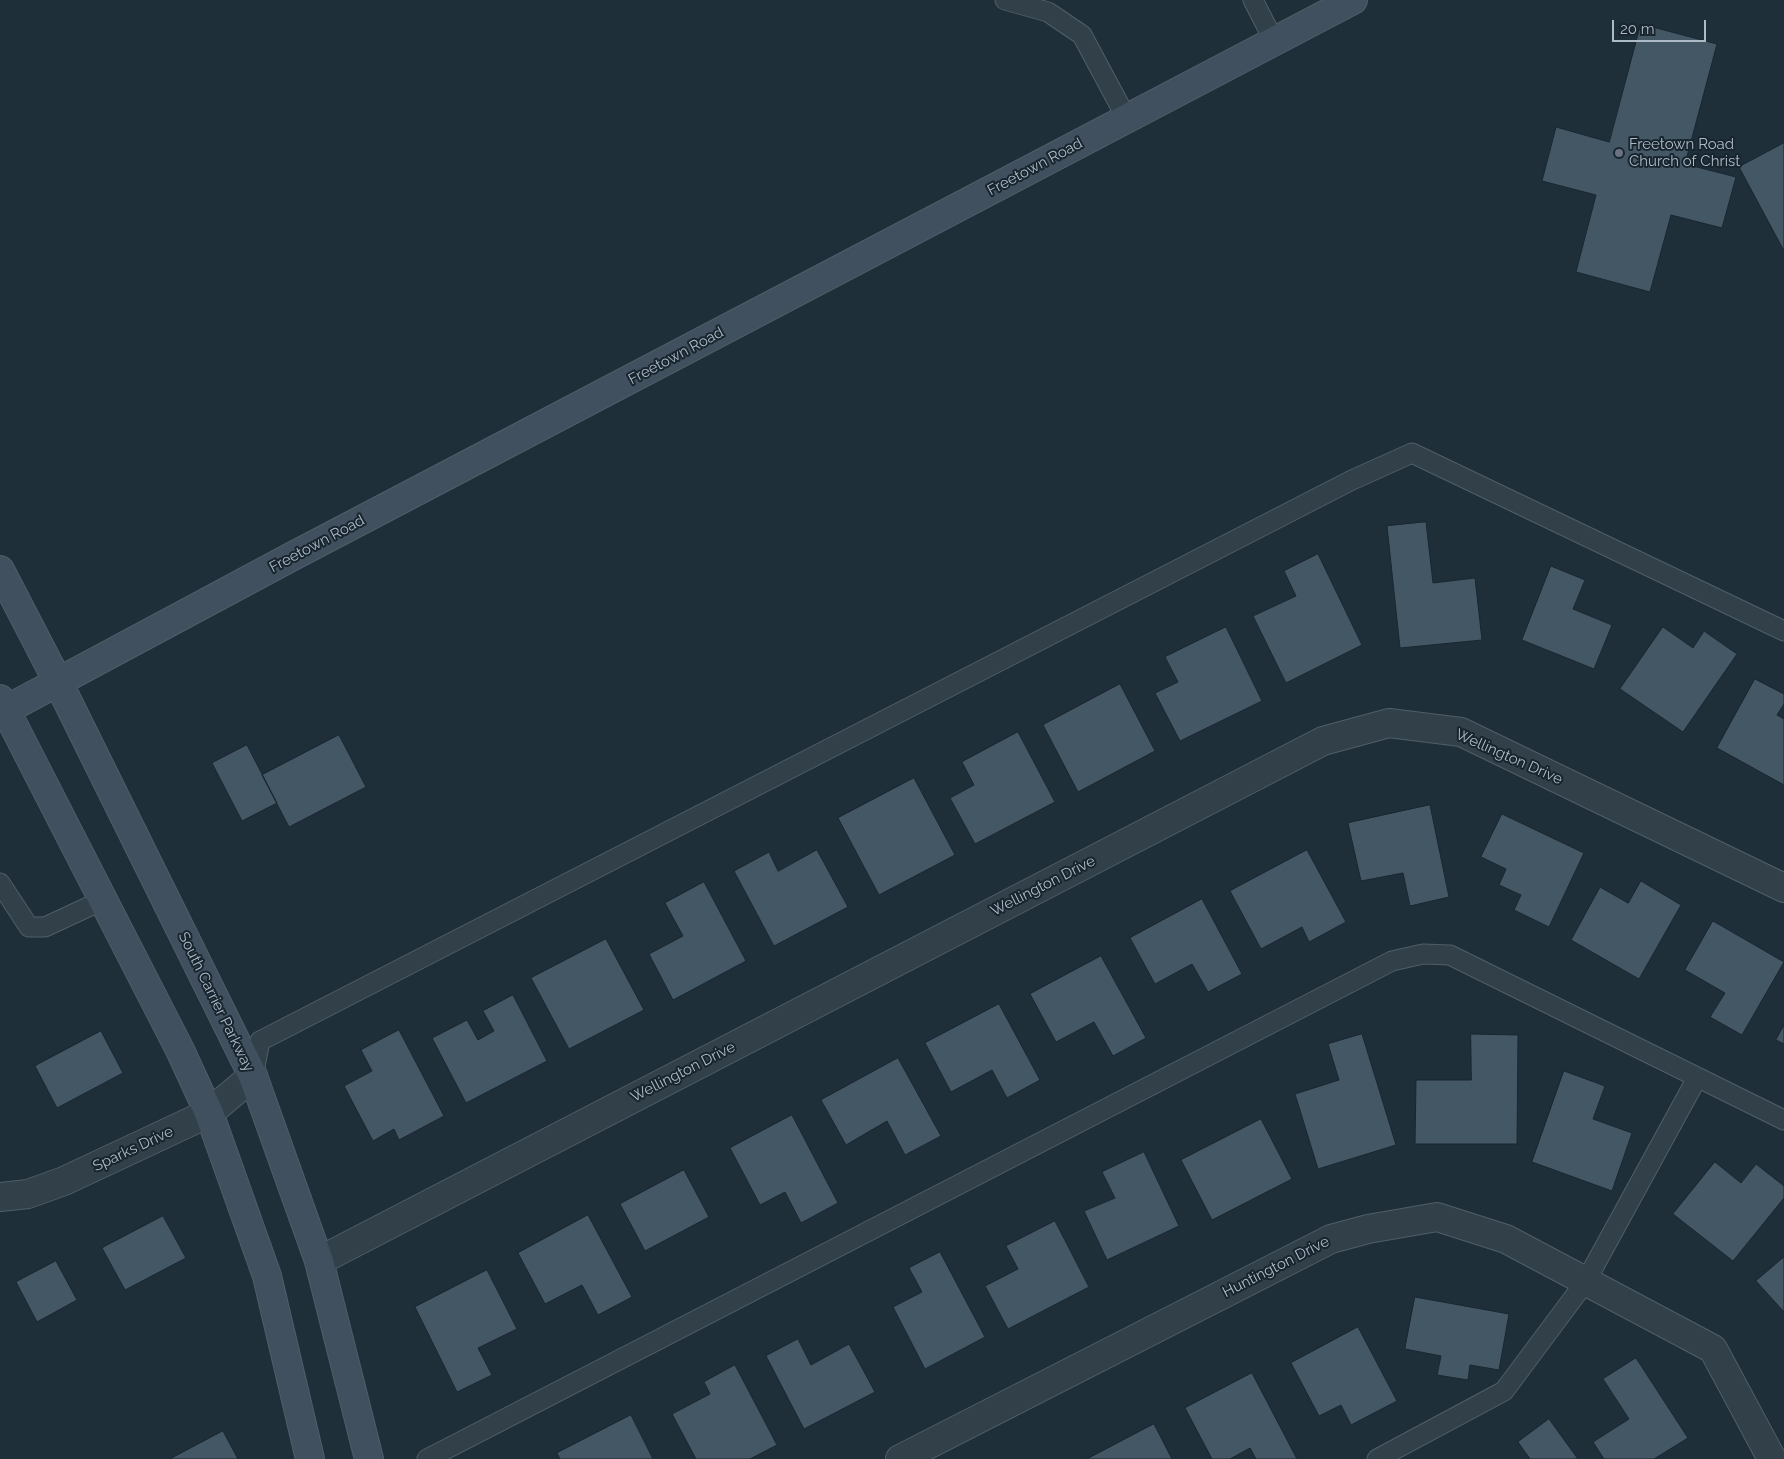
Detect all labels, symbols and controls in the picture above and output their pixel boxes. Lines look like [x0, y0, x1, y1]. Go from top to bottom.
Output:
scale bar [1614, 10, 1708, 42]
text: 20 m [1620, 20, 1655, 38]
street label: Freetown Road [984, 134, 1086, 200]
place label: Freetown Road Church of Christ [1629, 135, 1740, 170]
marker: Freetown Road Church of Christ [1613, 147, 1625, 159]
street label: Freetown Road [625, 323, 727, 389]
street label: Freetown Road [266, 511, 368, 577]
street label: Wellington Drive [1453, 725, 1565, 789]
street label: Wellington Drive [988, 852, 1098, 920]
street label: South Carrier Parkway [174, 929, 258, 1075]
street label: Wellington Drive [628, 1038, 738, 1106]
street label: Sparks Drive [90, 1123, 176, 1175]
street label: Huntington Drive [1220, 1232, 1332, 1302]

